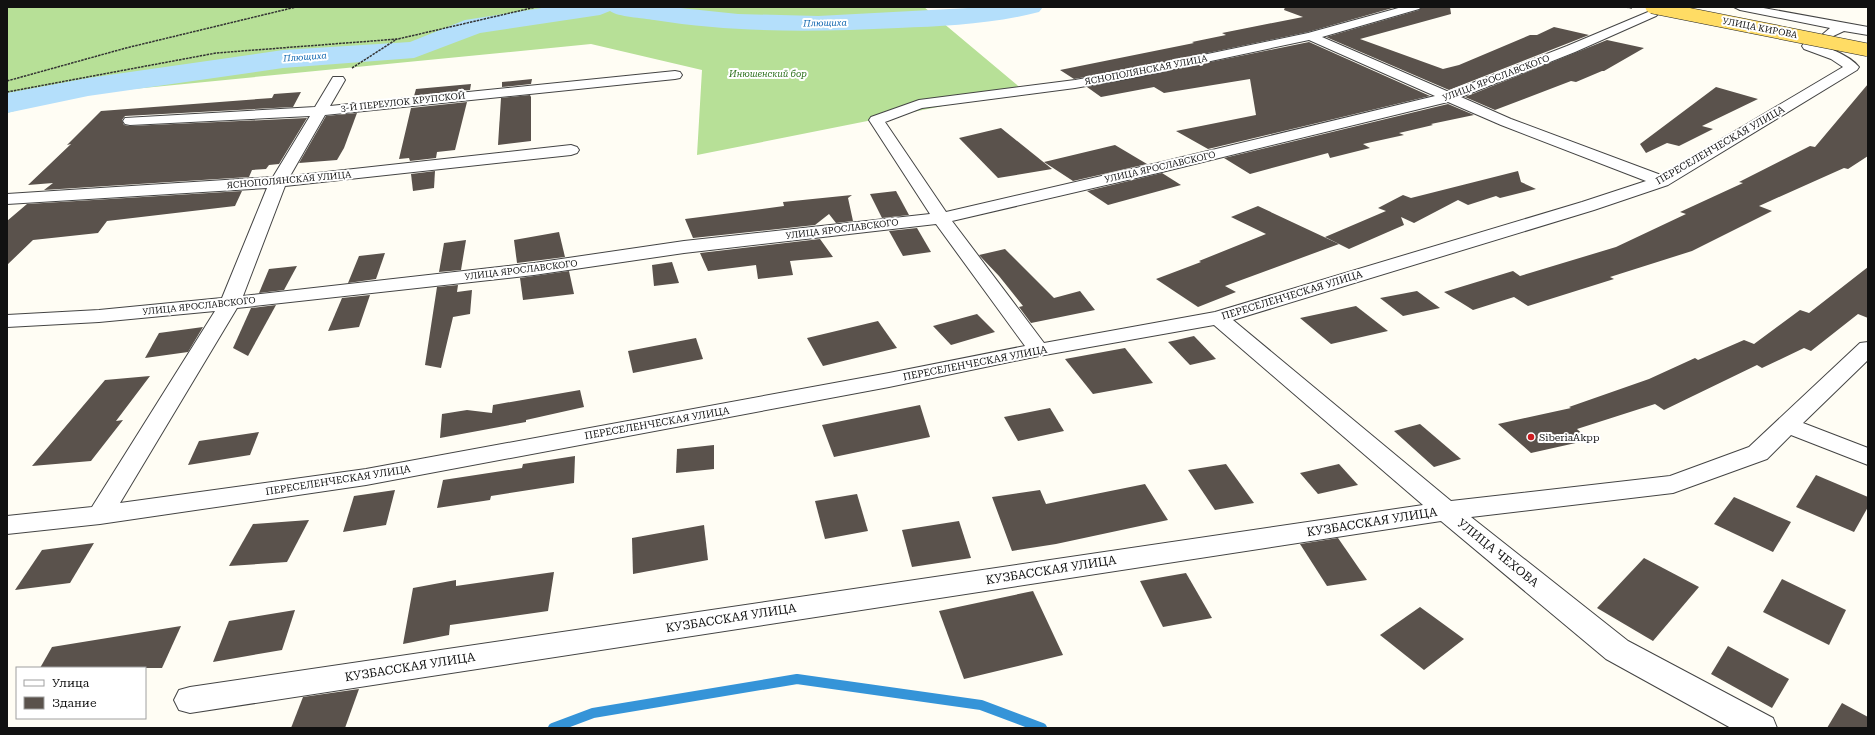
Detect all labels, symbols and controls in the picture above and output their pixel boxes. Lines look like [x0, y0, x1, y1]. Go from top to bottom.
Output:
street label: УЛИЦА КИРОВА [1722, 16, 1799, 40]
water label: Плющиха [802, 18, 847, 28]
water label: Плющиха [282, 50, 328, 64]
street label: ЯСНОПОЛЯНСКАЯ УЛИЦА [1084, 53, 1209, 87]
street label: УЛИЦА ЯРОСЛАВСКОГО [1441, 53, 1551, 103]
park label: Инюшенский бор [728, 69, 807, 79]
street label: 3-Й ПЕРЕУЛОК КРУПСКОЙ [340, 89, 466, 114]
street label: ПЕРЕСЕЛЕНЧЕСКАЯ УЛИЦА [1654, 104, 1786, 186]
street label: УЛИЦА ЯРОСЛАВСКОГО [1103, 149, 1217, 185]
street label: ЯСНОПОЛЯНСКАЯ УЛИЦА [226, 170, 352, 190]
street label: УЛИЦА ЯРОСЛАВСКОГО [785, 217, 899, 241]
street label: УЛИЦА ЯРОСЛАВСКОГО [464, 258, 578, 282]
street label: ПЕРЕСЕЛЕНЧЕСКАЯ УЛИЦА [1220, 268, 1364, 322]
street label: УЛИЦА ЯРОСЛАВСКОГО [142, 295, 256, 317]
street label: ПЕРЕСЕЛЕНЧЕСКАЯ УЛИЦА [902, 344, 1048, 382]
street label: ПЕРЕСЕЛЕНЧЕСКАЯ УЛИЦА [584, 405, 730, 441]
marker: SiberiaAkpp [1526, 432, 1536, 442]
place label: SiberiaAkpp [1539, 432, 1600, 443]
street label: ПЕРЕСЕЛЕНЧЕСКАЯ УЛИЦА [265, 463, 411, 497]
street label: КУЗБАССКАЯ УЛИЦА [1306, 505, 1439, 539]
street label: УЛИЦА ЧЕХОВА [1455, 516, 1542, 590]
street label: КУЗБАССКАЯ УЛИЦА [985, 553, 1118, 587]
street label: КУЗБАССКАЯ УЛИЦА [665, 601, 798, 635]
street label: КУЗБАССКАЯ УЛИЦА [344, 650, 477, 684]
legend [16, 667, 146, 719]
text: Улица [52, 676, 90, 690]
text: Здание [52, 696, 97, 710]

